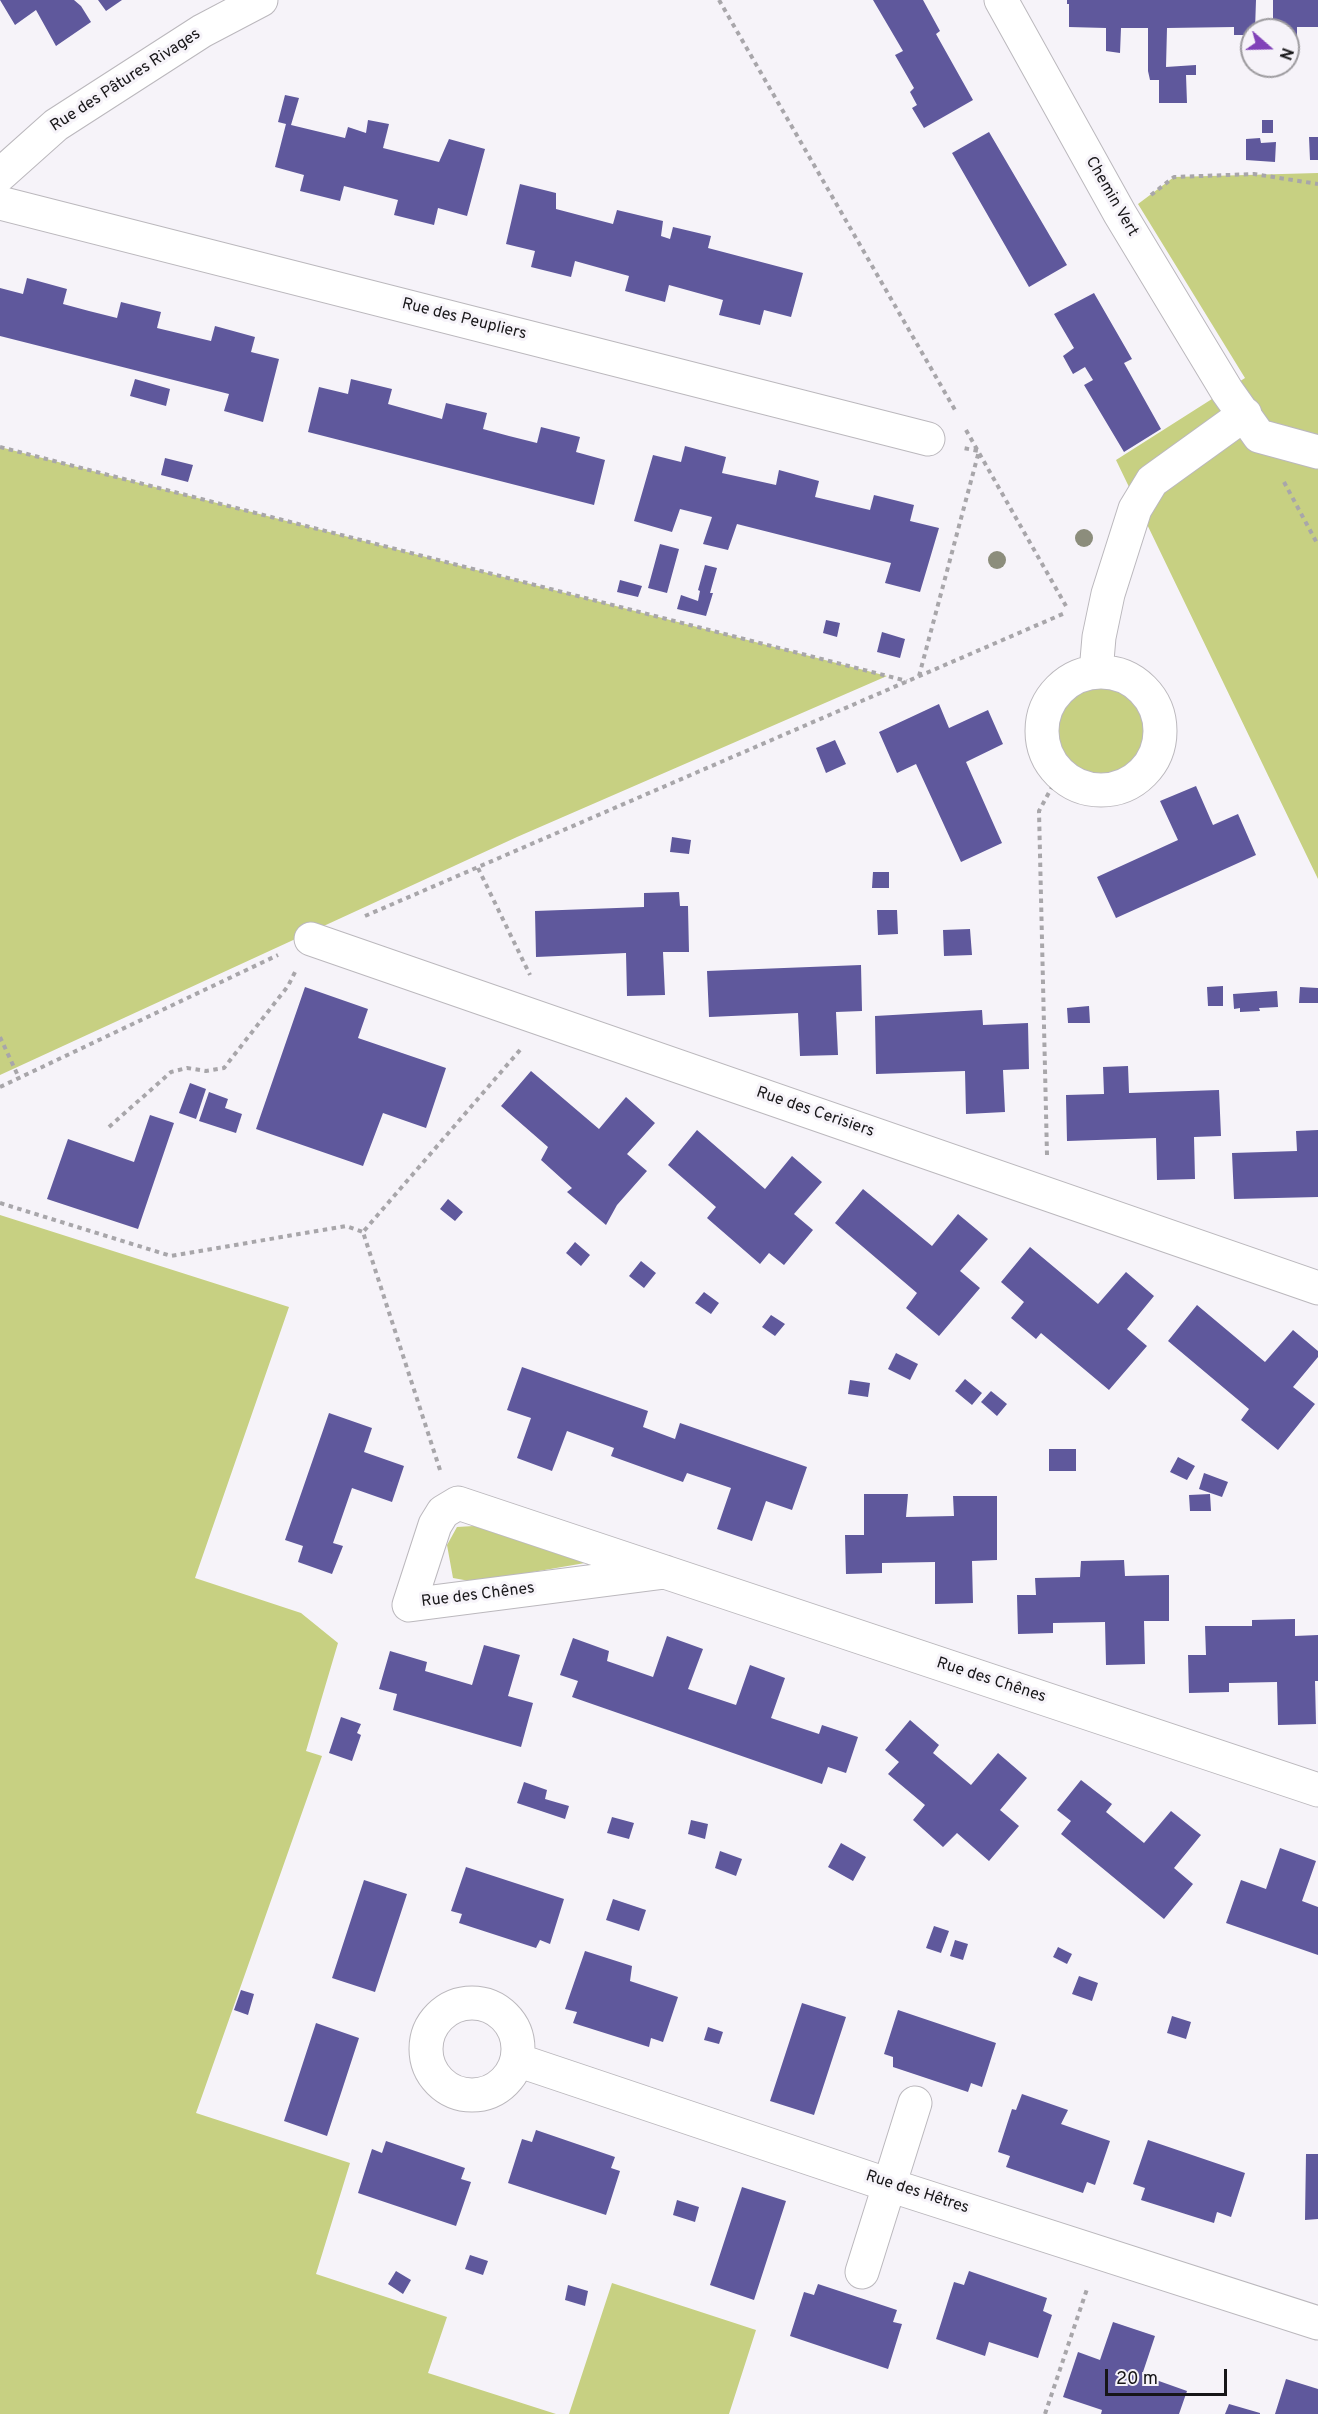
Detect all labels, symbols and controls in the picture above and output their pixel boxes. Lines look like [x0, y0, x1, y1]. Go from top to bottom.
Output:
north arrow [1240, 18, 1300, 78]
street label: Rue des Pâtures Rivages [47, 25, 205, 137]
text: N [1274, 45, 1296, 62]
street label: Chemin Vert [1080, 154, 1142, 240]
street label: Rue des Peupliers [400, 295, 528, 345]
street label: Rue des Cerisiers [753, 1084, 877, 1142]
street label: Rue des Chênes [420, 1580, 536, 1612]
street label: Rue des Chênes [934, 1654, 1048, 1708]
street label: Rue des Hêtres [863, 2167, 971, 2219]
scale bar [1108, 2357, 1230, 2395]
text: 20 m [1116, 2368, 1158, 2391]

